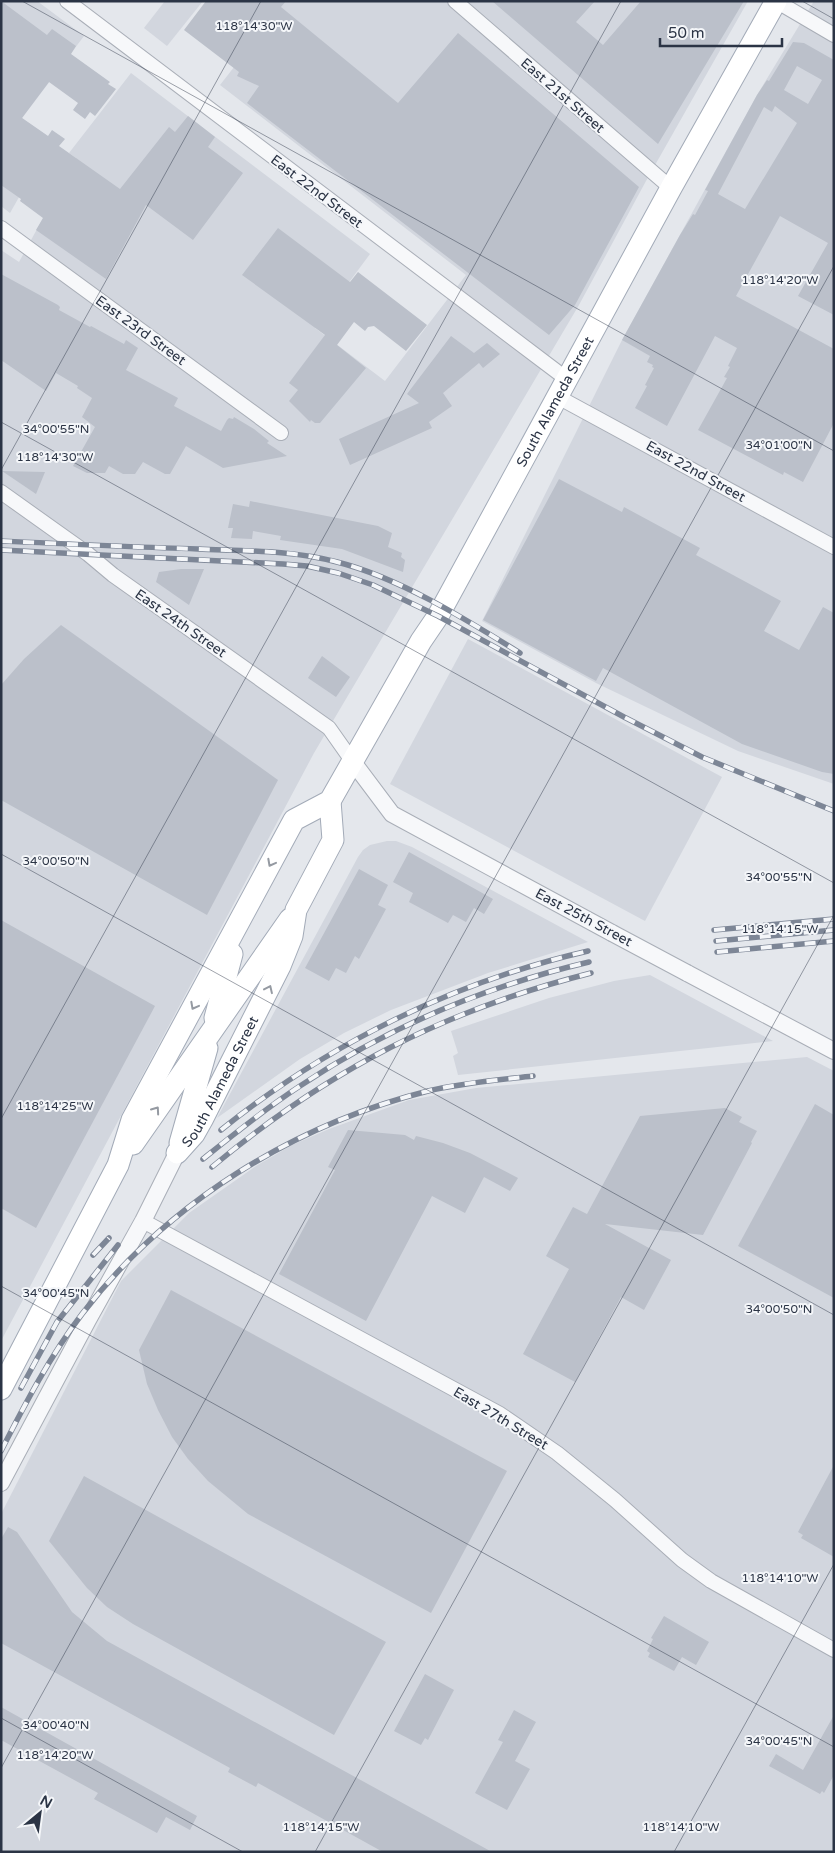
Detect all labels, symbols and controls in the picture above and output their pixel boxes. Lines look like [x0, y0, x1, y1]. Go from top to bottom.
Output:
scale bar [660, 15, 782, 47]
text: 118°14'30"W [215, 19, 293, 33]
text: 50 m [668, 24, 705, 42]
street label: East 21st Street [517, 54, 609, 137]
street label: East 22nd Street [267, 151, 367, 232]
text: 118°14'20"W [741, 273, 819, 287]
street label: East 23rd Street [92, 292, 190, 369]
street label: South Alameda Street [513, 333, 598, 470]
text: 34°00'55"N [23, 422, 90, 436]
street label: East 22nd Street [643, 437, 749, 506]
text: 34°01'00"N [746, 438, 813, 452]
text: 118°14'30"W [16, 450, 94, 464]
street label: East 24th Street [132, 586, 230, 662]
text: 34°00'50"N [23, 854, 90, 868]
one-way arrow [267, 857, 277, 866]
text: 34°00'55"N [746, 870, 813, 884]
street label: East 25th Street [532, 885, 636, 950]
text: 118°14'15"W [741, 922, 819, 936]
one-way arrow [263, 985, 273, 994]
one-way arrow [190, 1001, 200, 1010]
street label: South Alameda Street [178, 1013, 262, 1151]
text: 118°14'25"W [16, 1099, 94, 1113]
one-way arrow [150, 1107, 159, 1116]
text: 34°00'45"N [23, 1286, 90, 1300]
text: 34°00'50"N [746, 1302, 813, 1316]
street label: East 27th Street [450, 1383, 552, 1454]
text: 118°14'10"W [741, 1571, 819, 1585]
text: 34°00'40"N [23, 1718, 90, 1732]
text: 34°00'45"N [746, 1734, 813, 1748]
text: 118°14'20"W [16, 1748, 94, 1762]
north arrow [15, 1788, 65, 1838]
text: N [37, 1792, 55, 1812]
text: 118°14'15"W [282, 1820, 360, 1834]
text: 118°14'10"W [642, 1820, 720, 1834]

